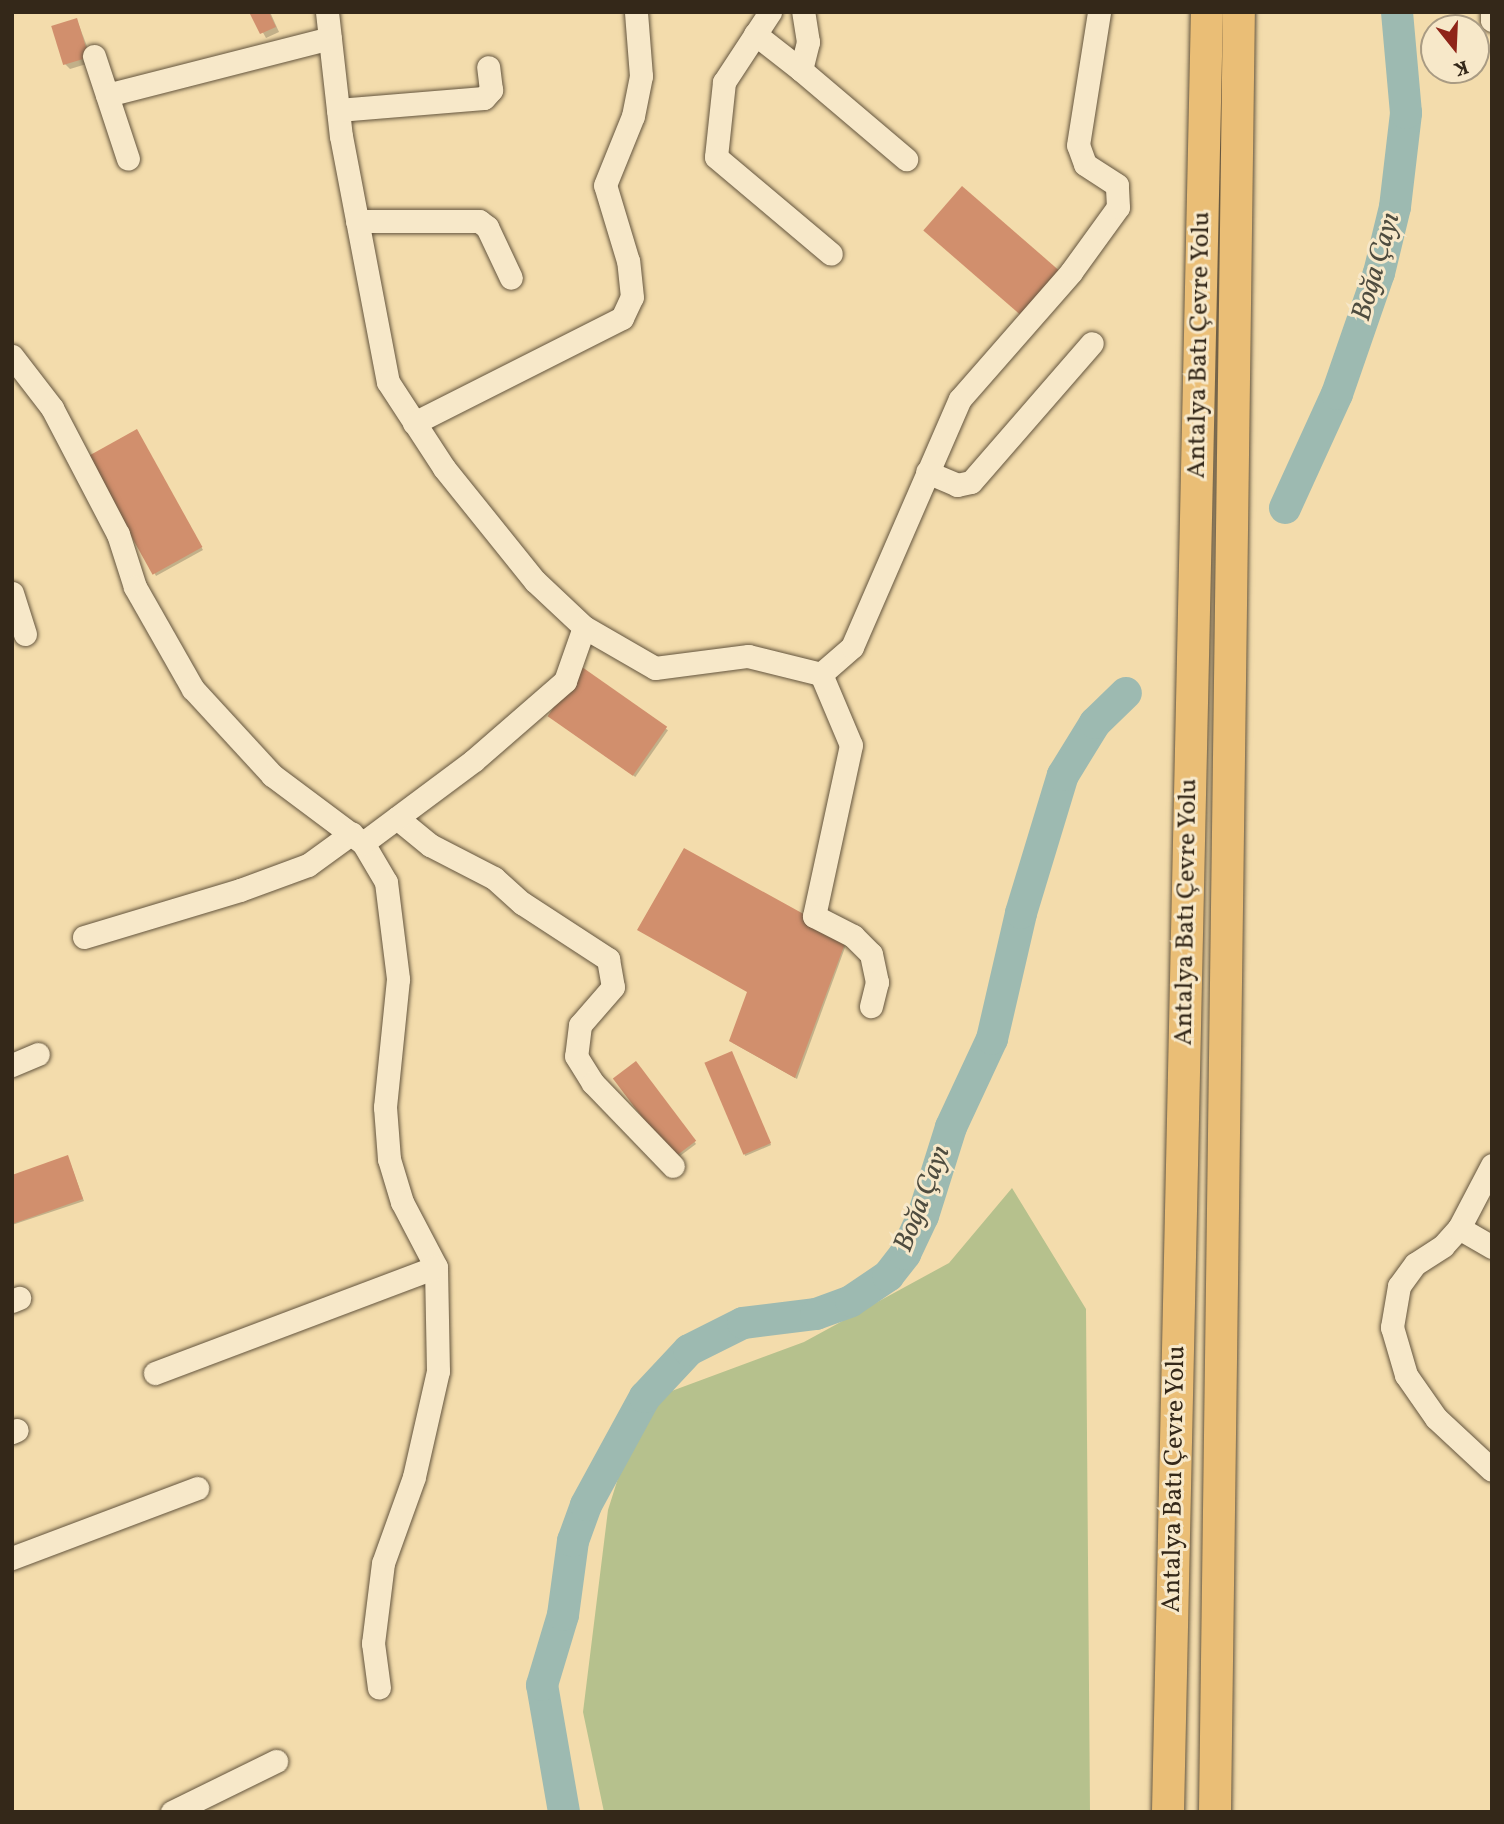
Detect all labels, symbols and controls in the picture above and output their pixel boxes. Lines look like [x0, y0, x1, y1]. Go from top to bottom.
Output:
north arrow [1420, 14, 1490, 84]
text: K [1450, 53, 1471, 82]
water label: Boğa Çayı [1346, 209, 1408, 325]
street label: Antalya Batı Çevre Yolu [1182, 211, 1218, 479]
street label: Antalya Batı Çevre Yolu [1169, 778, 1205, 1046]
water label: Boğa Çayı [887, 1141, 959, 1257]
street label: Antalya Batı Çevre Yolu [1157, 1345, 1193, 1613]

